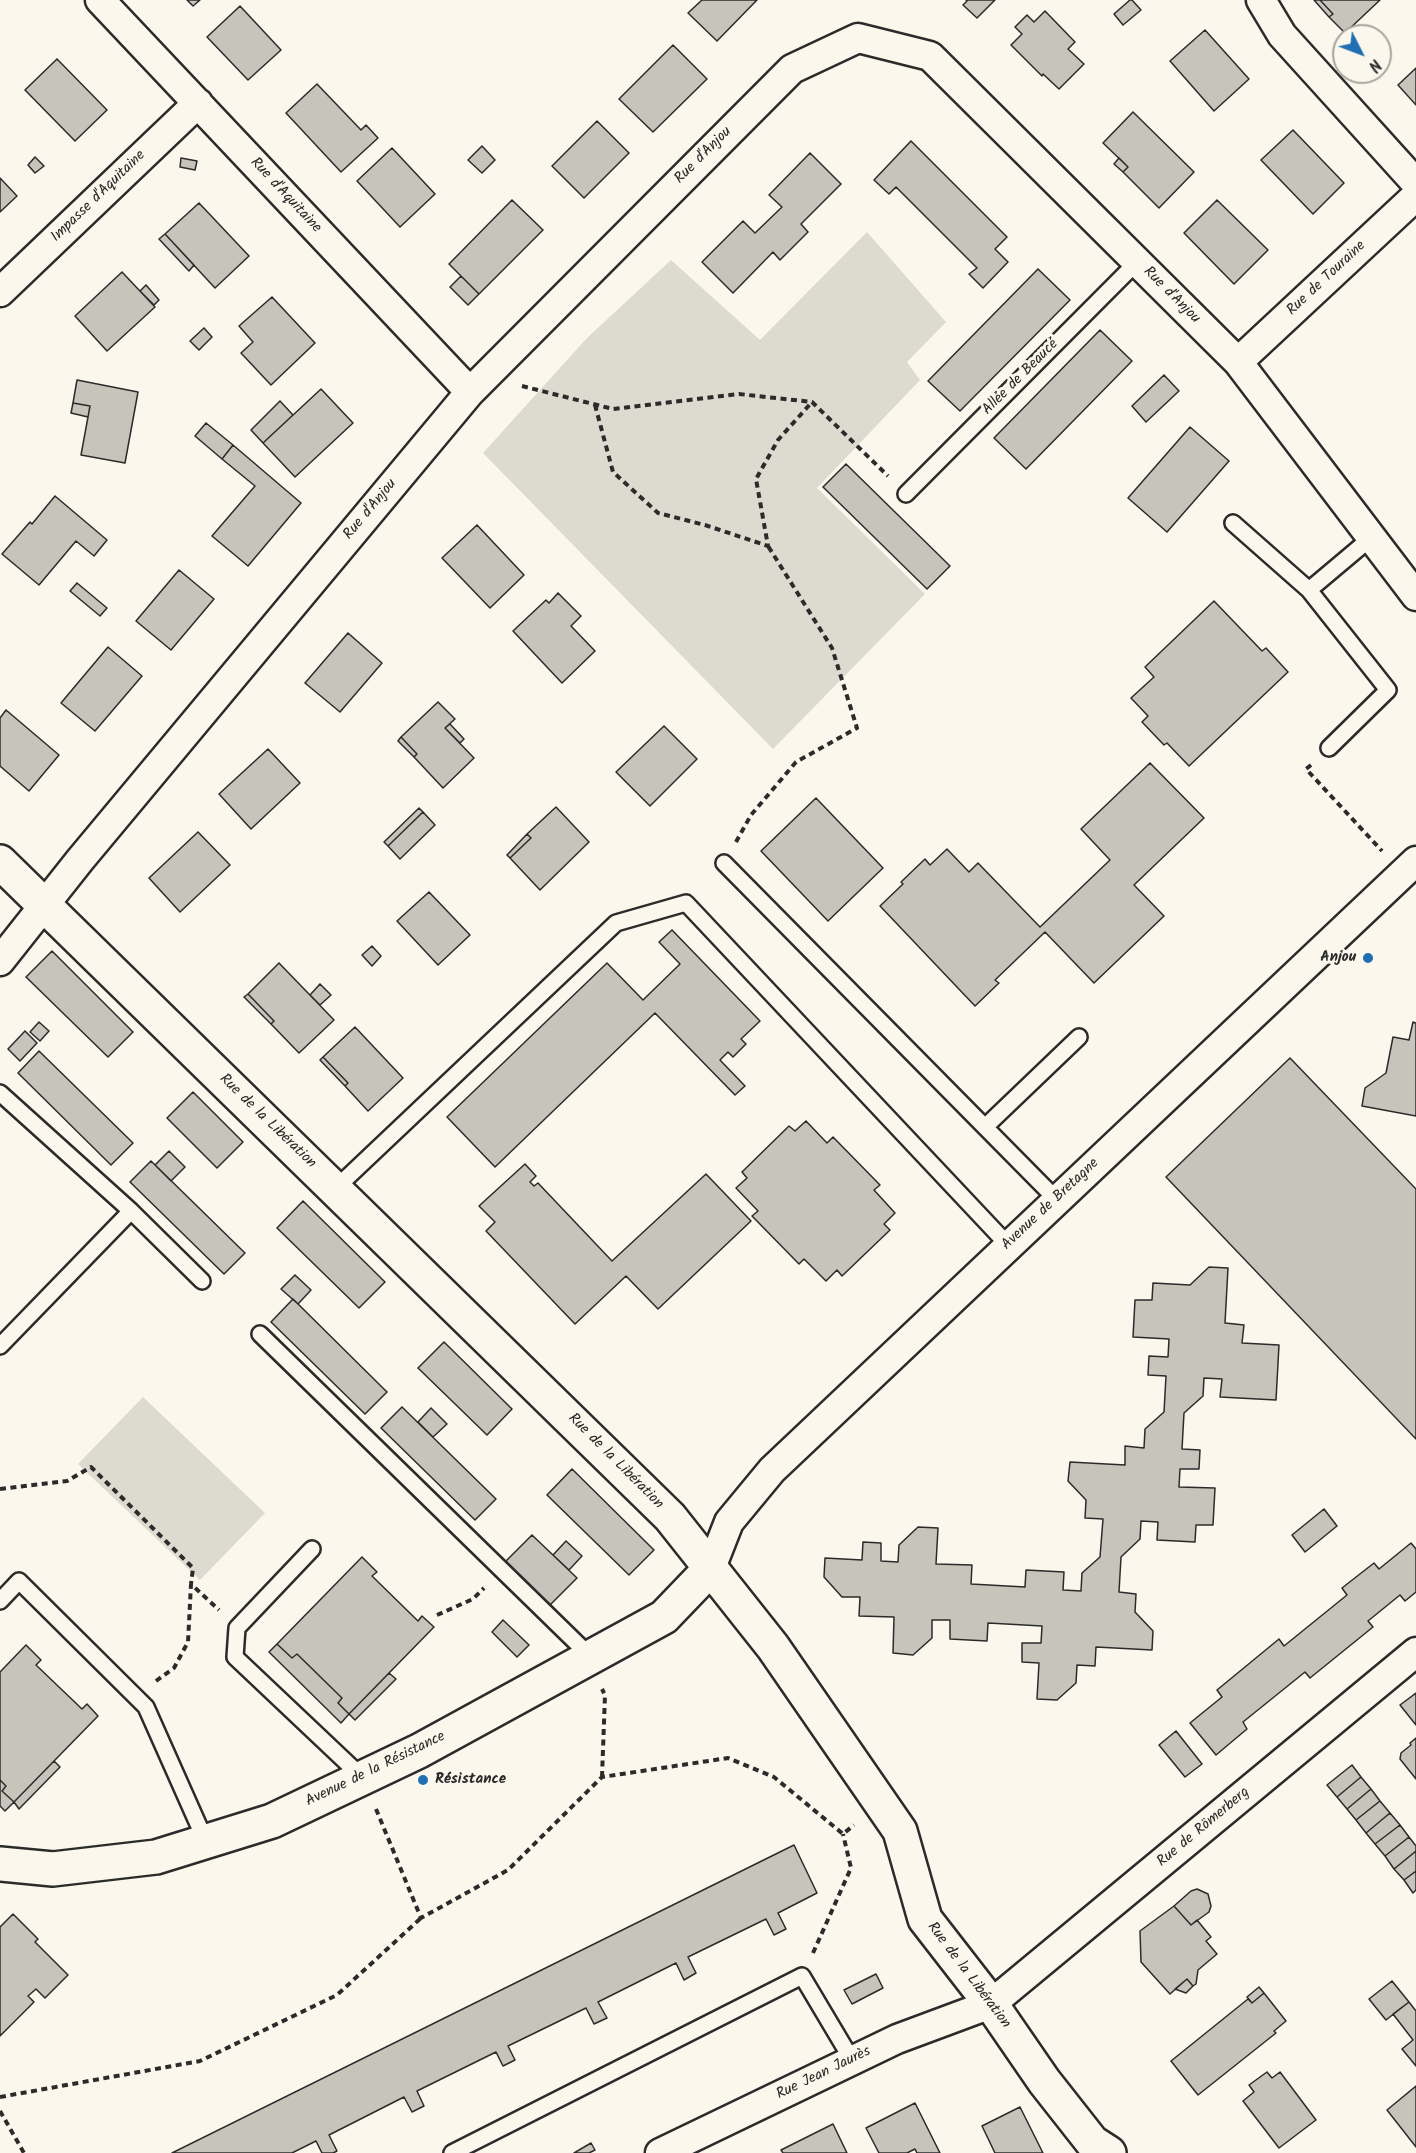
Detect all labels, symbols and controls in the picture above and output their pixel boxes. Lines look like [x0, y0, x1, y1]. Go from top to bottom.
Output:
north arrow [1332, 24, 1392, 84]
text: N [1362, 53, 1387, 77]
street label: Rue d'Anjou [672, 124, 736, 188]
street label: Impasse d'Aquitaine [48, 147, 150, 247]
street label: Rue d'Aquitaine [245, 155, 325, 237]
street label: Rue de Touraine [1284, 238, 1370, 320]
street label: Rue d'Anjou [1139, 264, 1203, 328]
street label: Allée de Beaucé [979, 336, 1063, 420]
street label: Rue d'Anjou [341, 476, 401, 544]
place label: Anjou [1320, 949, 1356, 967]
marker: Anjou [1361, 951, 1375, 965]
street label: Rue de la Libération [215, 1071, 319, 1173]
street label: Avenue de Bretagne [999, 1155, 1103, 1255]
street label: Rue de la Libération [563, 1410, 667, 1514]
street label: Avenue de la Résistance [303, 1728, 449, 1812]
place label: Résistance [435, 1771, 506, 1789]
marker: Résistance [416, 1773, 430, 1787]
street label: Rue de Römerberg [1154, 1784, 1254, 1872]
street label: Rue de la Libération [922, 1919, 1014, 2033]
street label: Rue Jean Jaurès [774, 2043, 874, 2105]

